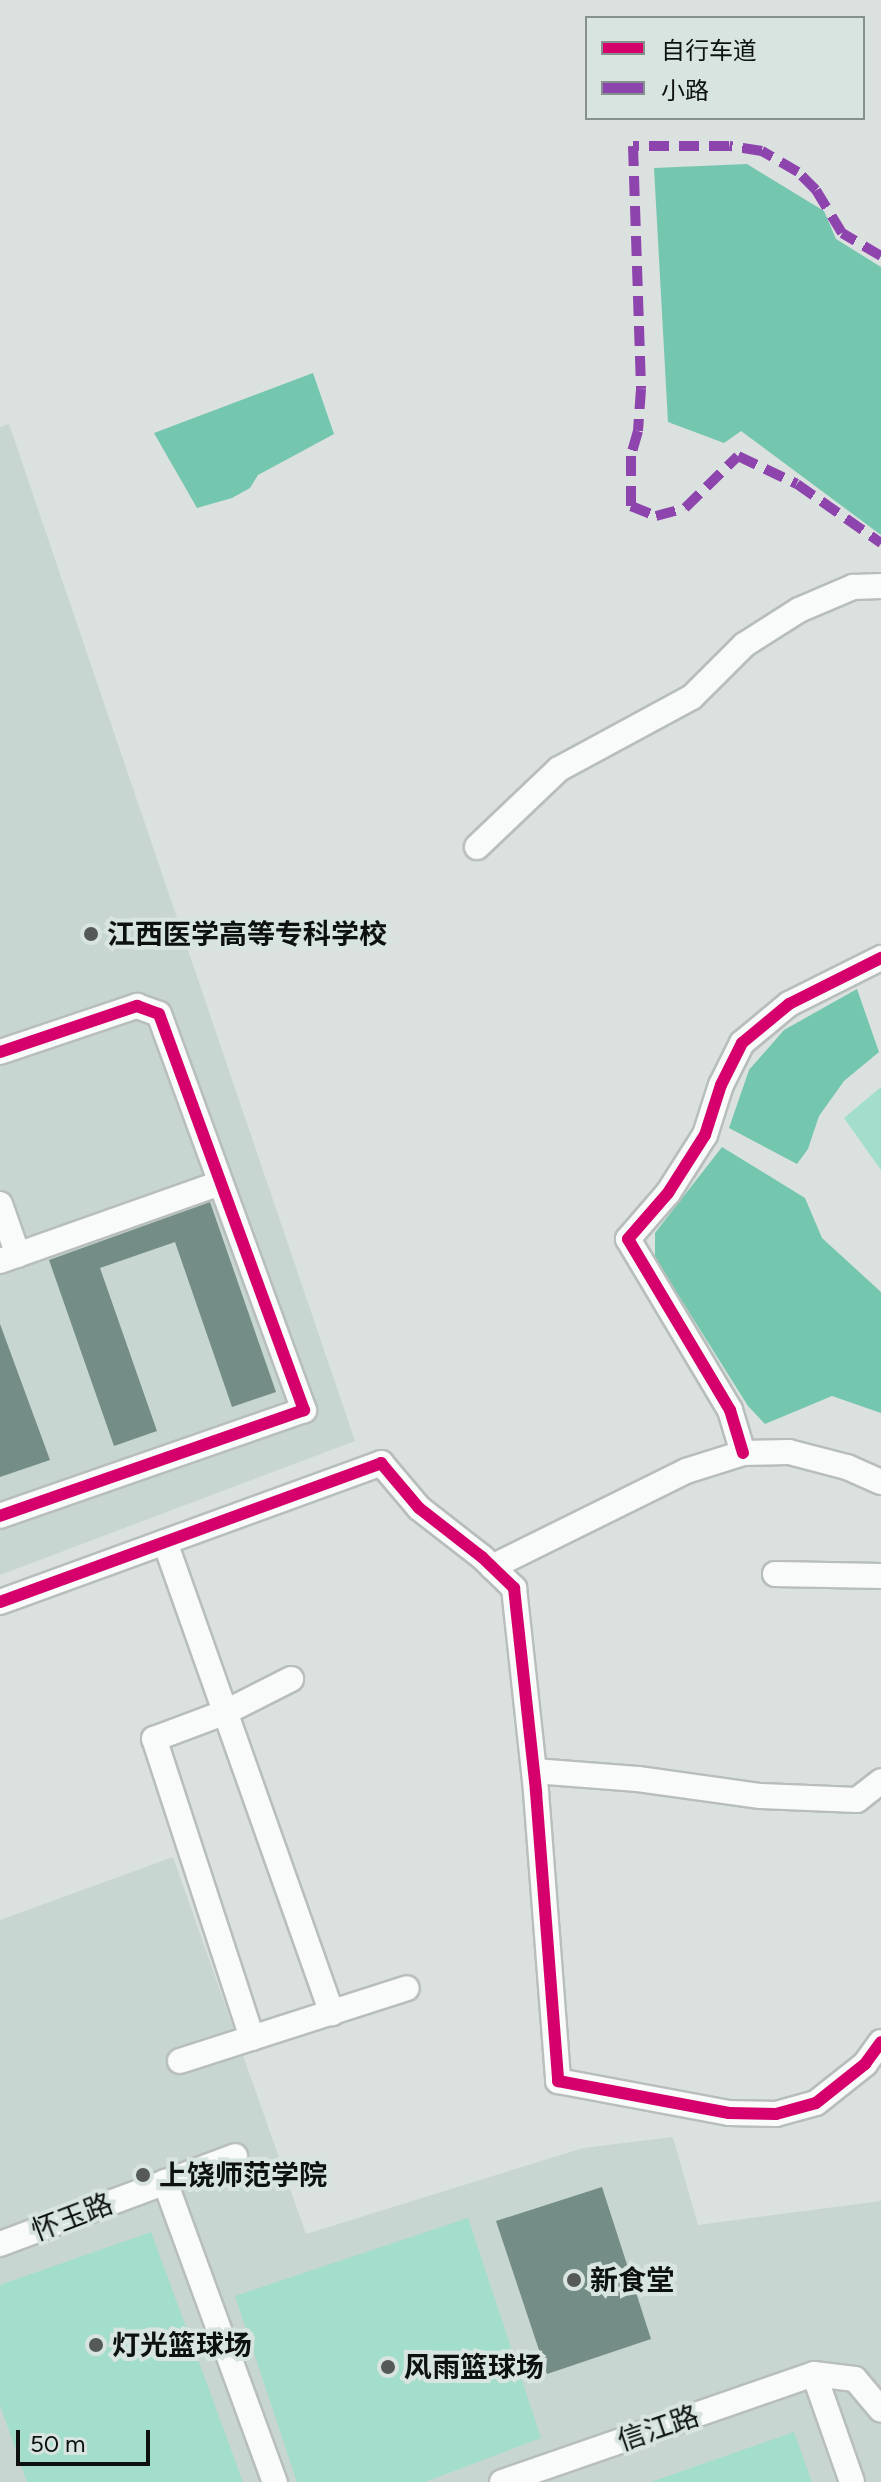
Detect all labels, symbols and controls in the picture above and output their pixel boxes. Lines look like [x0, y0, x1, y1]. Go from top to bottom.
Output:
legend [585, 16, 865, 120]
text: 自行车道 [661, 36, 757, 65]
text: 小路 [661, 76, 709, 105]
place label: 江西医学高等专科学校 [107, 917, 387, 951]
marker: 江西医学高等专科学校 [82, 925, 100, 943]
place label: 上饶师范学院 [159, 2158, 327, 2192]
marker: 上饶师范学院 [134, 2166, 152, 2184]
street label: 怀玉路 [27, 2186, 117, 2248]
place label: 新食堂 [590, 2263, 674, 2297]
marker: 新食堂 [565, 2271, 583, 2289]
place label: 灯光篮球场 [112, 2328, 252, 2362]
marker: 灯光篮球场 [87, 2336, 105, 2354]
place label: 风雨篮球场 [404, 2350, 544, 2384]
marker: 风雨篮球场 [379, 2358, 397, 2376]
street label: 信江路 [613, 2398, 703, 2458]
scale bar [20, 2414, 154, 2464]
text: 50 m [30, 2429, 86, 2458]

